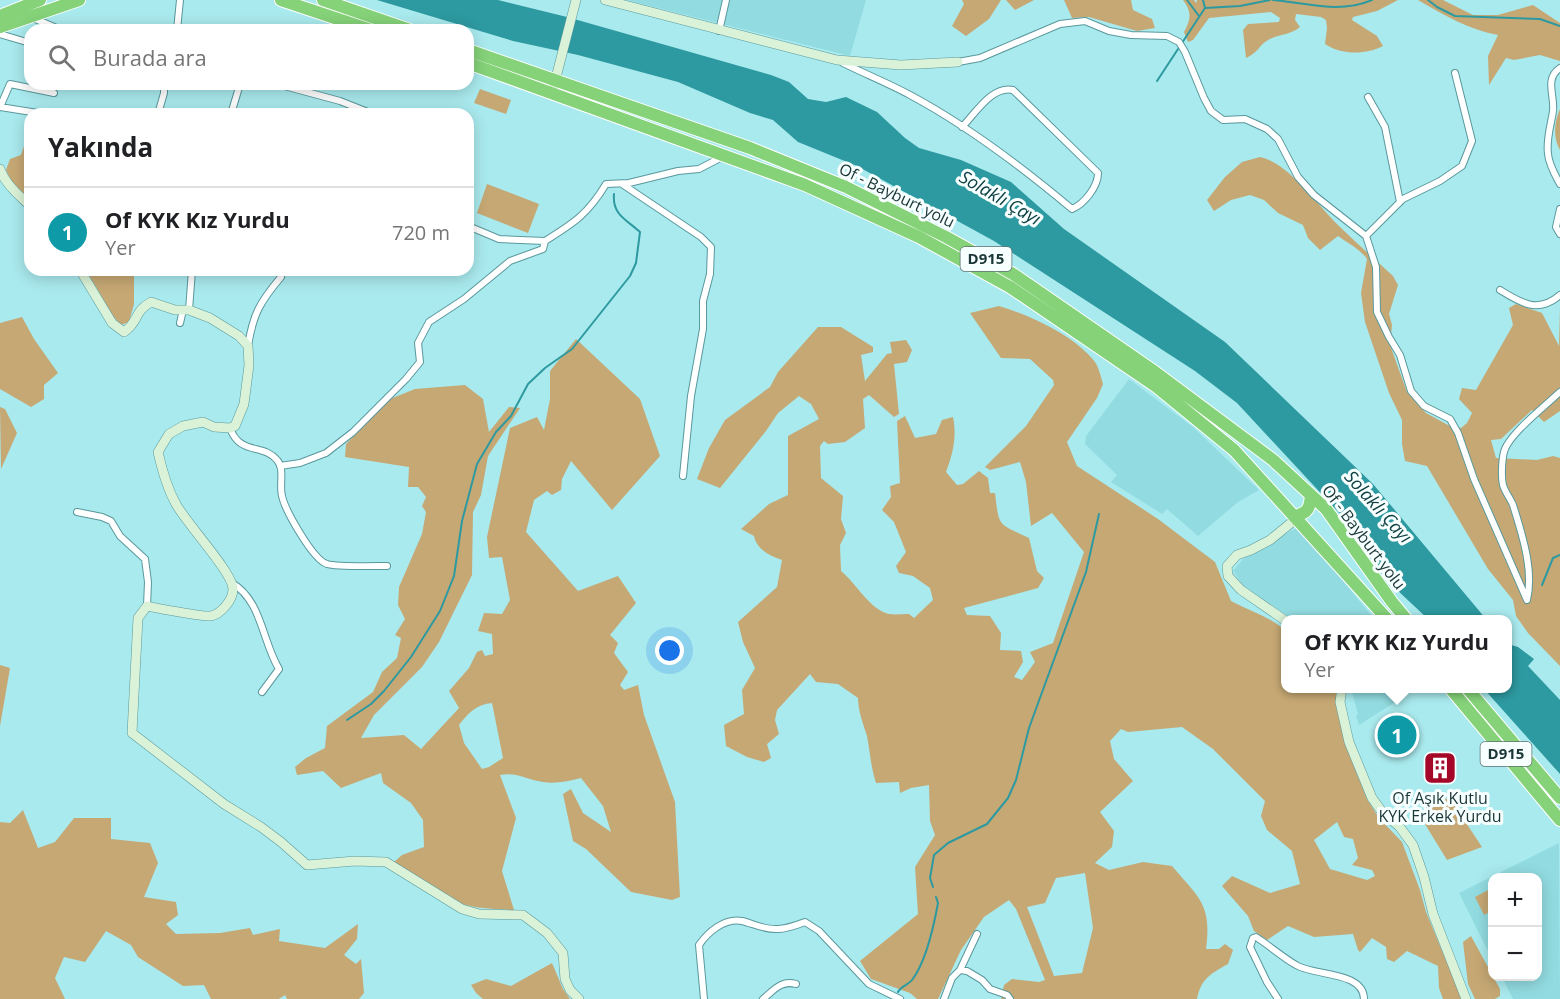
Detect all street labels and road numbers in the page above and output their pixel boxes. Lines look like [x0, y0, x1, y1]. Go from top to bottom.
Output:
street label: Of - Bayburt yolu [836, 157, 958, 233]
road number: D915 [960, 247, 1012, 271]
street label: Of - Bayburt yolu [1317, 480, 1411, 594]
road number: D915 [1480, 742, 1532, 766]

